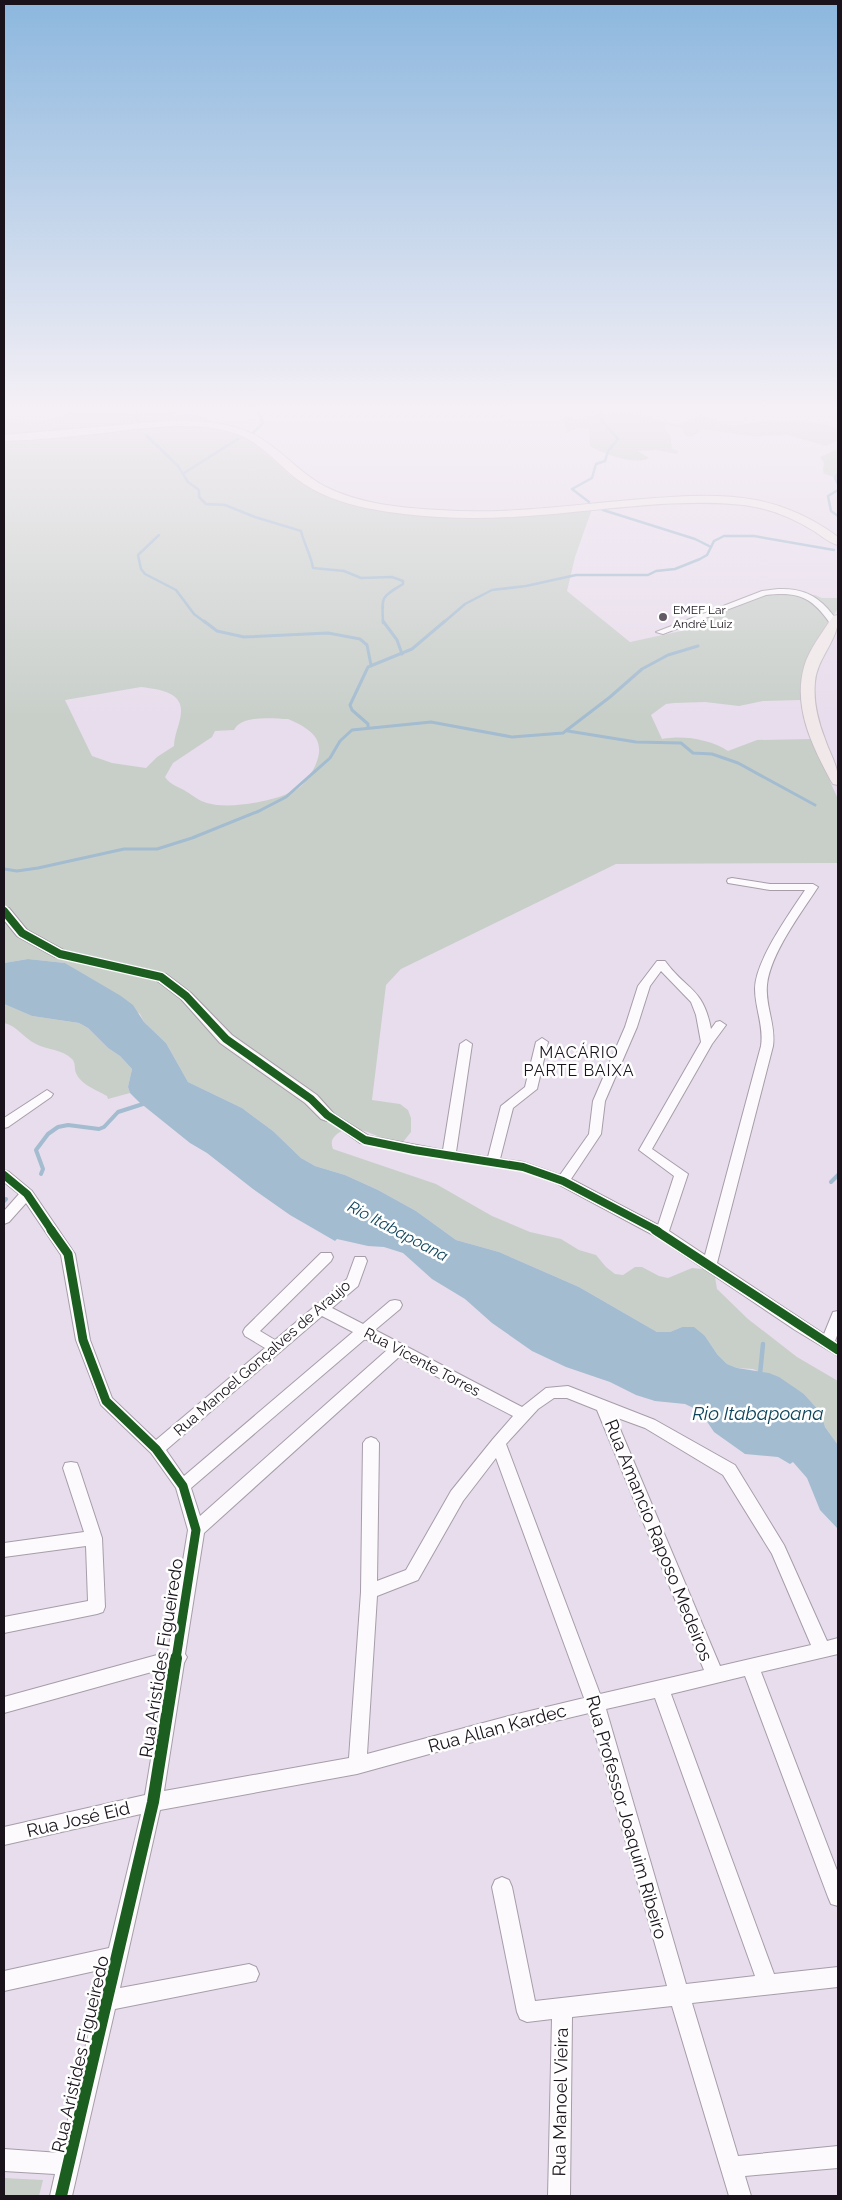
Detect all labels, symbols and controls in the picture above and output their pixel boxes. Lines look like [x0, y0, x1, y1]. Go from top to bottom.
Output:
place label: EMEF Lar André Luiz [673, 603, 732, 631]
marker: EMEF Lar André Luiz [657, 611, 669, 623]
district label: MACÁRIO PARTE BAIXA [523, 1042, 635, 1080]
water label: Rio Itabapoana [345, 1197, 452, 1266]
street label: Rua Manoel Gonçalves de Araujo [170, 1276, 354, 1440]
street label: Rua Vicente Torres [361, 1324, 483, 1400]
water label: Rio Itabapoana [692, 1402, 824, 1424]
street label: Rua Amancio Raposo Medeiros [601, 1416, 717, 1664]
street label: Rua Aristides Figueiredo [135, 1557, 187, 1759]
street label: Rua Professor Joaquim Ribeiro [582, 1693, 672, 1942]
street label: Rua Allan Kardec [426, 1699, 568, 1757]
street label: Rua José Eid [24, 1797, 132, 1841]
street label: Rua Aristides Figueiredo [47, 1953, 113, 2155]
street label: Rua Manoel Vieira [548, 2027, 572, 2177]

